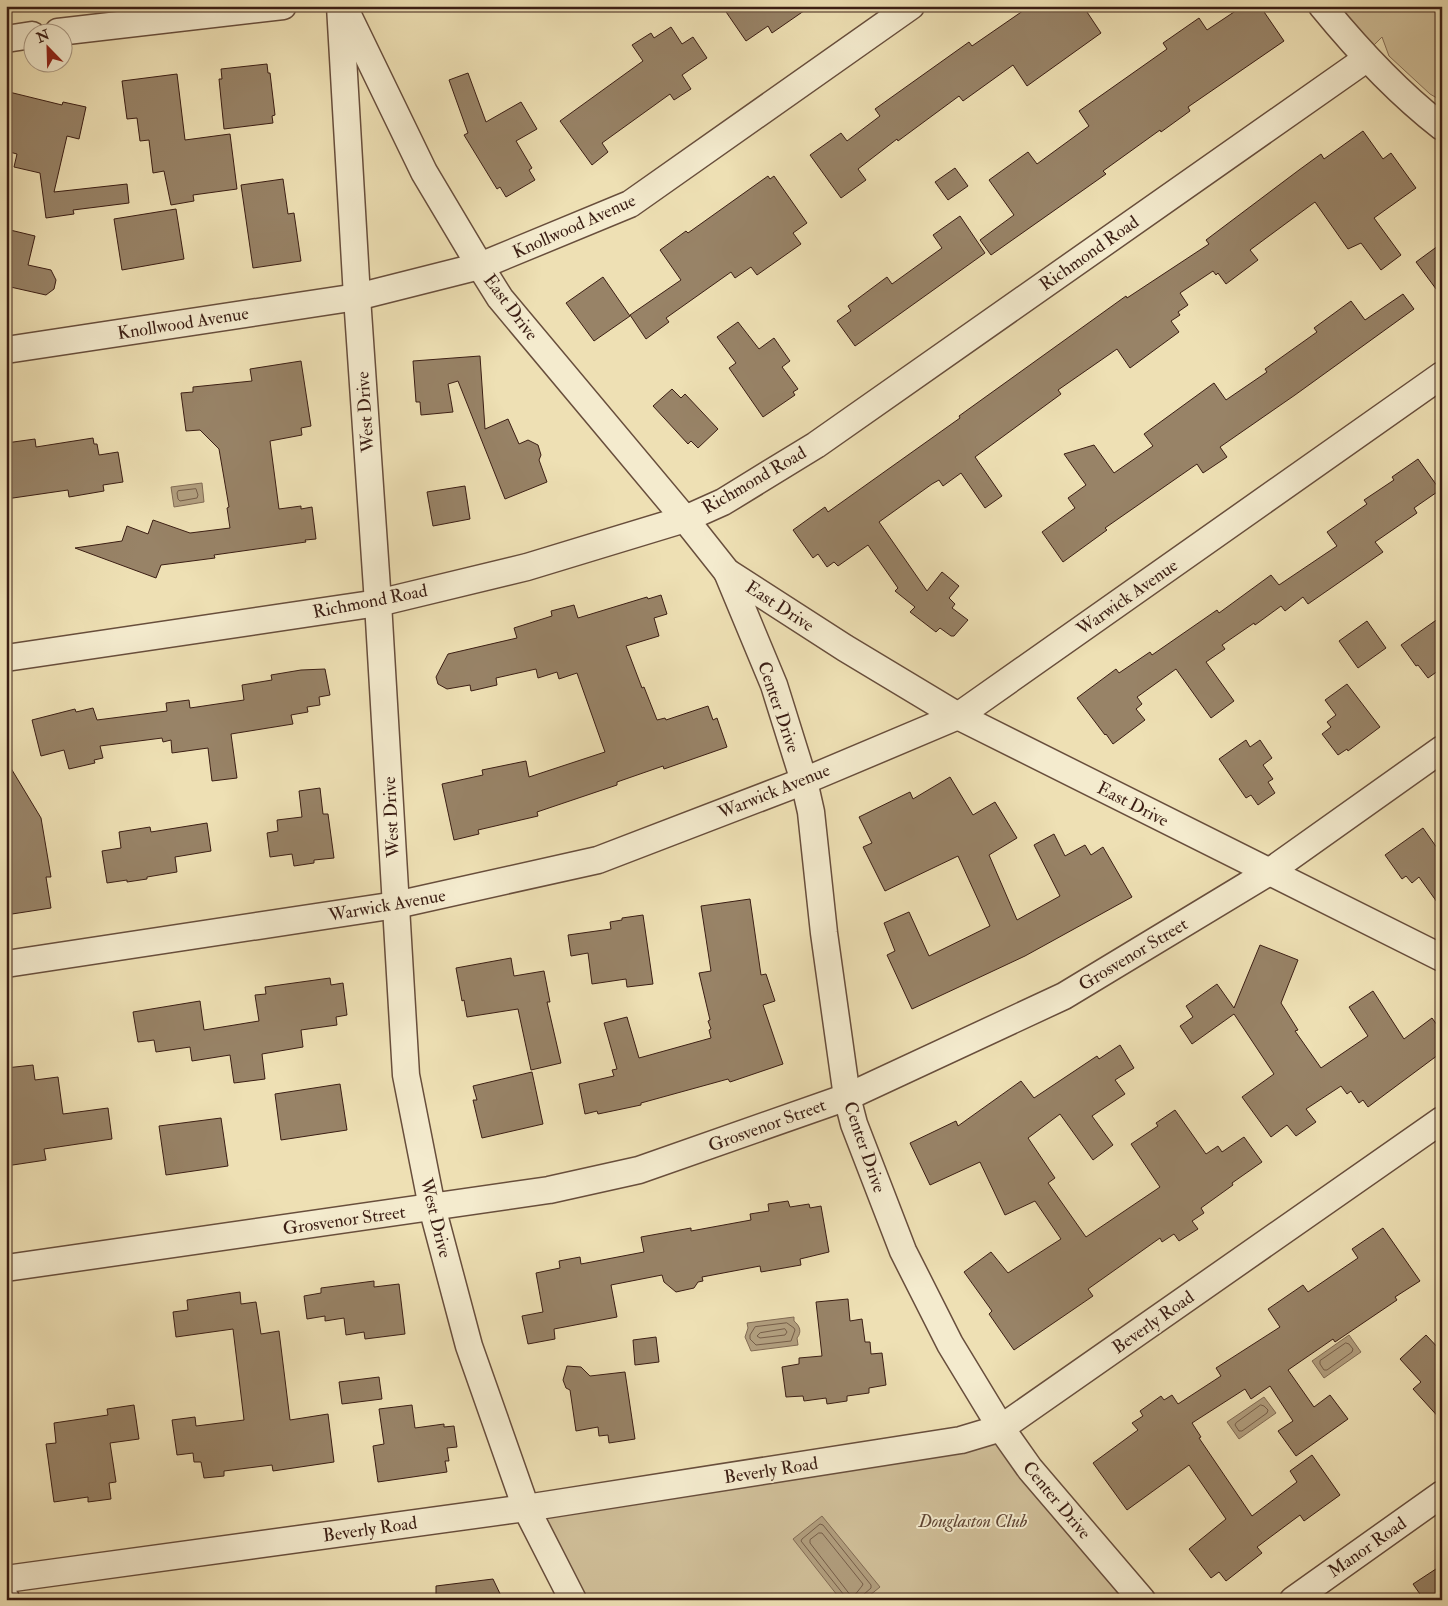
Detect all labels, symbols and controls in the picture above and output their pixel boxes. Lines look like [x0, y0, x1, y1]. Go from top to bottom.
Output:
north arrow [22, 22, 72, 72]
text: N [33, 26, 53, 47]
street label: Knollwood Avenue [509, 189, 640, 264]
street label: Richmond Road [1035, 211, 1144, 296]
street label: East Drive [478, 269, 543, 345]
street label: Knollwood Avenue [116, 302, 251, 345]
street label: West Drive [351, 370, 380, 454]
street label: Richmond Road [698, 441, 810, 519]
street label: Warwick Avenue [1071, 554, 1183, 641]
street label: East Drive [741, 576, 819, 637]
street label: Richmond Road [311, 579, 430, 624]
street label: Center Drive [752, 659, 805, 756]
street label: Warwick Avenue [714, 758, 834, 825]
street label: West Drive [378, 775, 405, 859]
street label: East Drive [1093, 777, 1173, 832]
street label: Warwick Avenue [326, 884, 448, 927]
street label: Grosvenor Street [1074, 913, 1192, 996]
street label: Grosvenor Street [705, 1093, 829, 1157]
street label: Center Drive [838, 1099, 891, 1196]
street label: West Drive [414, 1175, 457, 1261]
street label: Grosvenor Street [281, 1200, 407, 1240]
street label: Beverly Road [1108, 1286, 1199, 1359]
street label: Beverly Road [722, 1452, 820, 1489]
street label: Center Drive [1017, 1457, 1096, 1544]
park label: Douglaston Club [918, 1510, 1028, 1533]
street label: Beverly Road [321, 1511, 419, 1547]
street label: Manor Road [1324, 1512, 1411, 1583]

